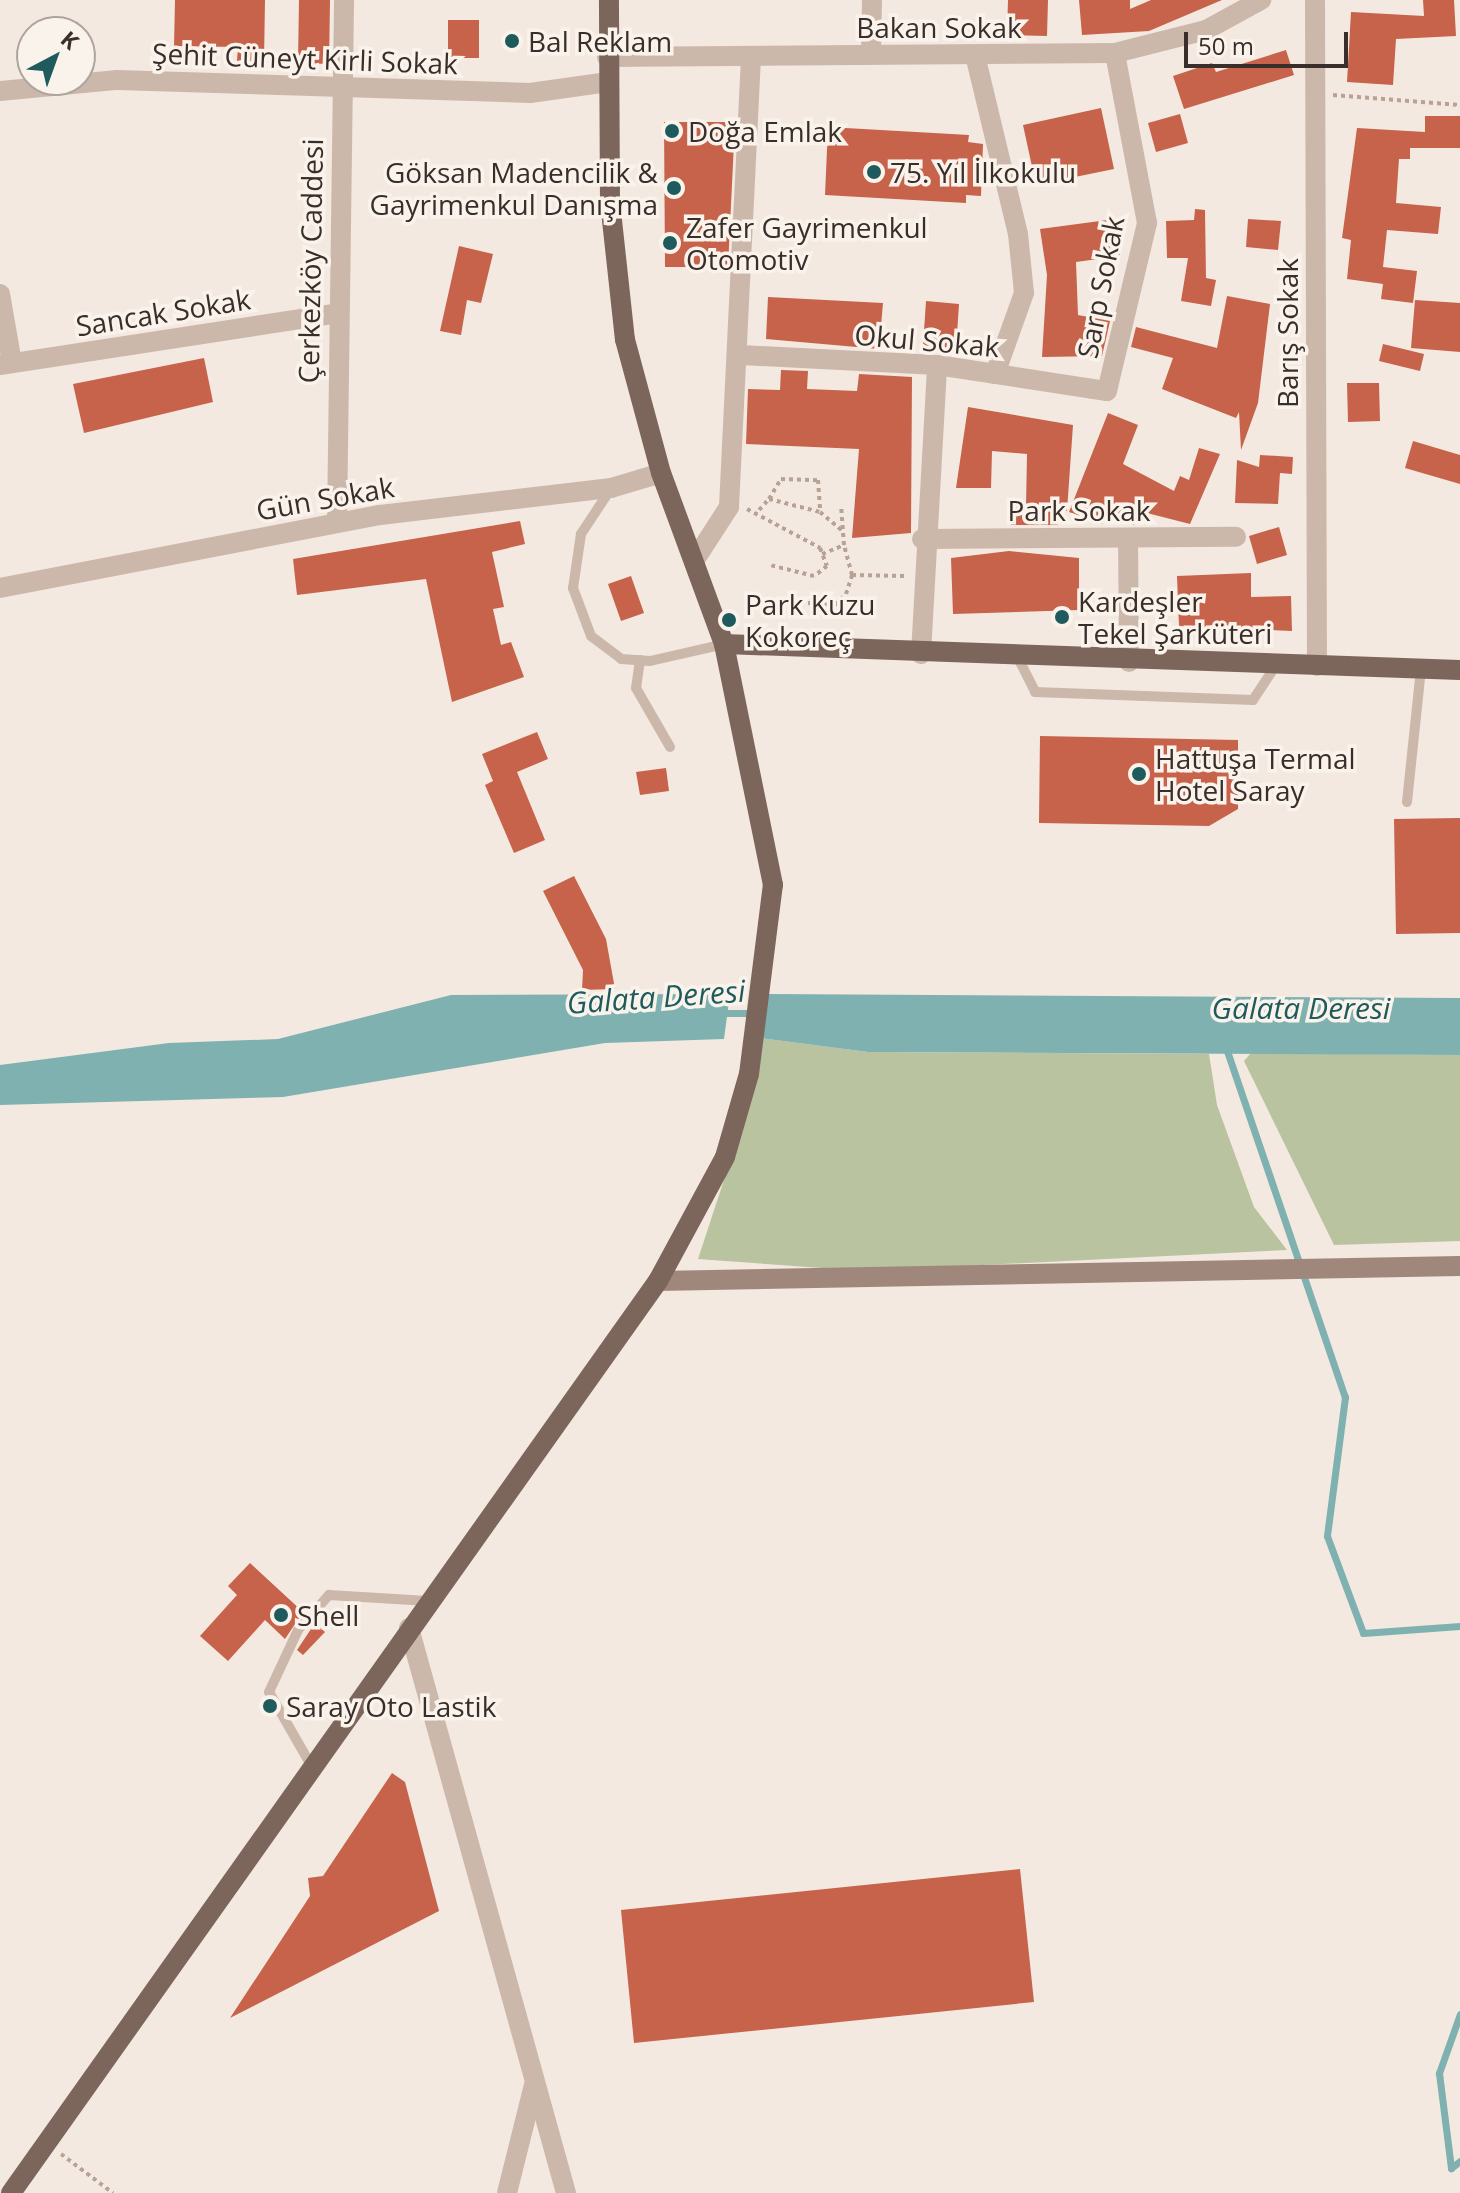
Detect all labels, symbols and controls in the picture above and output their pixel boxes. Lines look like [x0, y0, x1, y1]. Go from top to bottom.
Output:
street label: Bakan Sokak [856, 10, 1022, 44]
north arrow [16, 16, 96, 96]
scale bar [1188, 16, 1352, 66]
text: K [55, 23, 86, 56]
place label: Bal Reklam [528, 24, 672, 58]
text: 50 m [1198, 29, 1254, 62]
marker: Bal Reklam [503, 32, 521, 50]
street label: Şehit Cüneyt Kirli Sokak [152, 36, 458, 80]
place label: Doğa Emlak [688, 114, 842, 148]
marker: Doğa Emlak [663, 122, 681, 140]
street label: Çerkezköy Caddesi [291, 138, 329, 384]
place label: Göksan Madencilik & Gayrimenkul Danışma [370, 155, 658, 221]
place label: 75. Yıl İlkokulu [890, 155, 1076, 189]
marker: 75. Yıl İlkokulu [865, 163, 883, 181]
marker: Göksan Madencilik & Gayrimenkul Danışma [665, 179, 683, 197]
place label: Zafer Gayrimenkul Otomotiv [686, 210, 928, 276]
street label: Sarp Sokak [1070, 213, 1130, 361]
marker: Zafer Gayrimenkul Otomotiv [661, 234, 679, 252]
street label: Barış Sokak [1270, 258, 1304, 408]
street label: Sancak Sokak [73, 282, 253, 342]
street label: Okul Sokak [853, 317, 1001, 363]
street label: Gün Sokak [254, 469, 396, 527]
street label: Park Sokak [1007, 493, 1151, 527]
place label: Kardeşler Tekel Şarküteri [1078, 584, 1272, 650]
place label: Park Kuzu Kokoreç [745, 587, 875, 653]
marker: Kardeşler Tekel Şarküteri [1053, 608, 1071, 626]
marker: Park Kuzu Kokoreç [720, 611, 738, 629]
place label: Hattuşa Termal Hotel Saray [1155, 741, 1356, 807]
marker: Hattuşa Termal Hotel Saray [1130, 765, 1148, 783]
water label: Galata Deresi [566, 973, 746, 1021]
water label: Galata Deresi [1212, 990, 1390, 1026]
place label: Shell [297, 1598, 359, 1632]
marker: Shell [272, 1606, 290, 1624]
place label: Saray Oto Lastik [286, 1689, 496, 1723]
marker: Saray Oto Lastik [261, 1697, 279, 1715]

